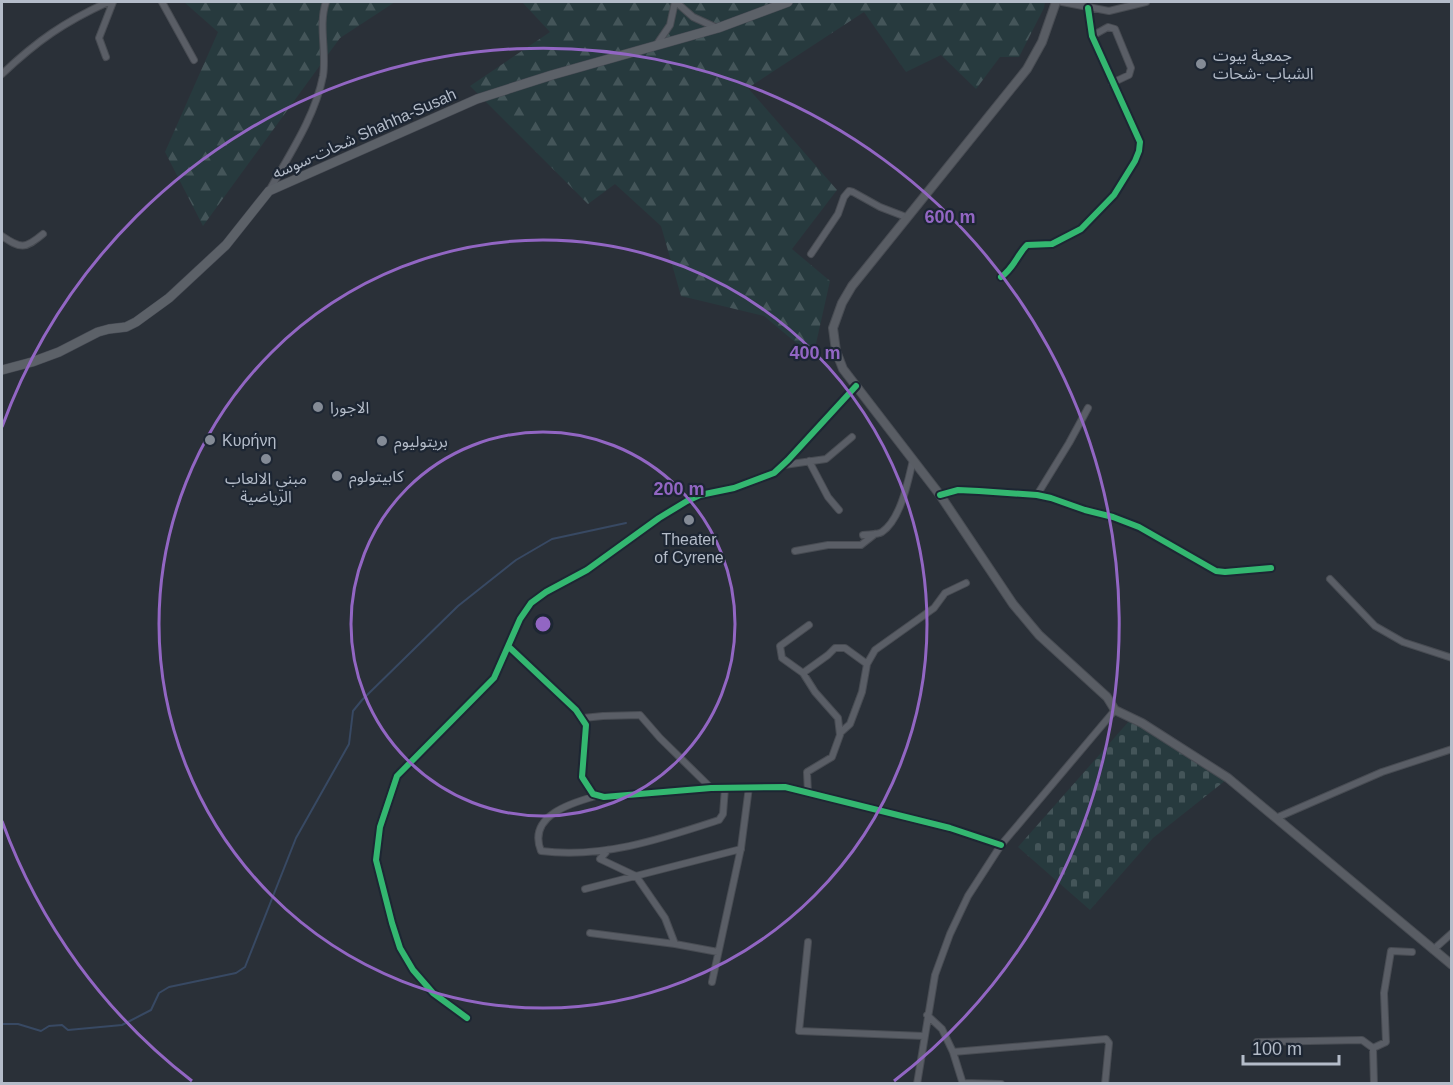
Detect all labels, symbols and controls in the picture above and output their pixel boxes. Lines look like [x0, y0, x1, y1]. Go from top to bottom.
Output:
place label: جمعية بيوت الشباب -شحات [1213, 47, 1314, 82]
marker: جمعية بيوت الشباب -شحات [1194, 57, 1208, 71]
street label: شحات-سوسه Shahha-Susah [270, 85, 459, 183]
text: 600 m [924, 207, 976, 227]
text: 400 m [789, 343, 841, 363]
place label: الاجورا [330, 399, 369, 417]
marker: الاجورا [311, 400, 325, 414]
place label: Κυρήνη [222, 432, 276, 449]
marker: Κυρήνη [203, 433, 217, 447]
place label: بريتوليوم [394, 433, 448, 454]
marker: بريتوليوم [375, 434, 389, 448]
marker: مبني الالعاب الرياضية [259, 452, 273, 466]
place label: كابيتولوم [349, 468, 404, 489]
marker: كابيتولوم [330, 469, 344, 483]
place label: مبني الالعاب الرياضية [225, 470, 307, 506]
text: 200 m [653, 479, 705, 499]
marker: Theater of Cyrene [682, 513, 696, 527]
place label: Theater of Cyrene [654, 531, 724, 566]
centre of rings [533, 614, 553, 634]
scale bar [1243, 1028, 1339, 1066]
text: 100 m [1252, 1039, 1302, 1059]

